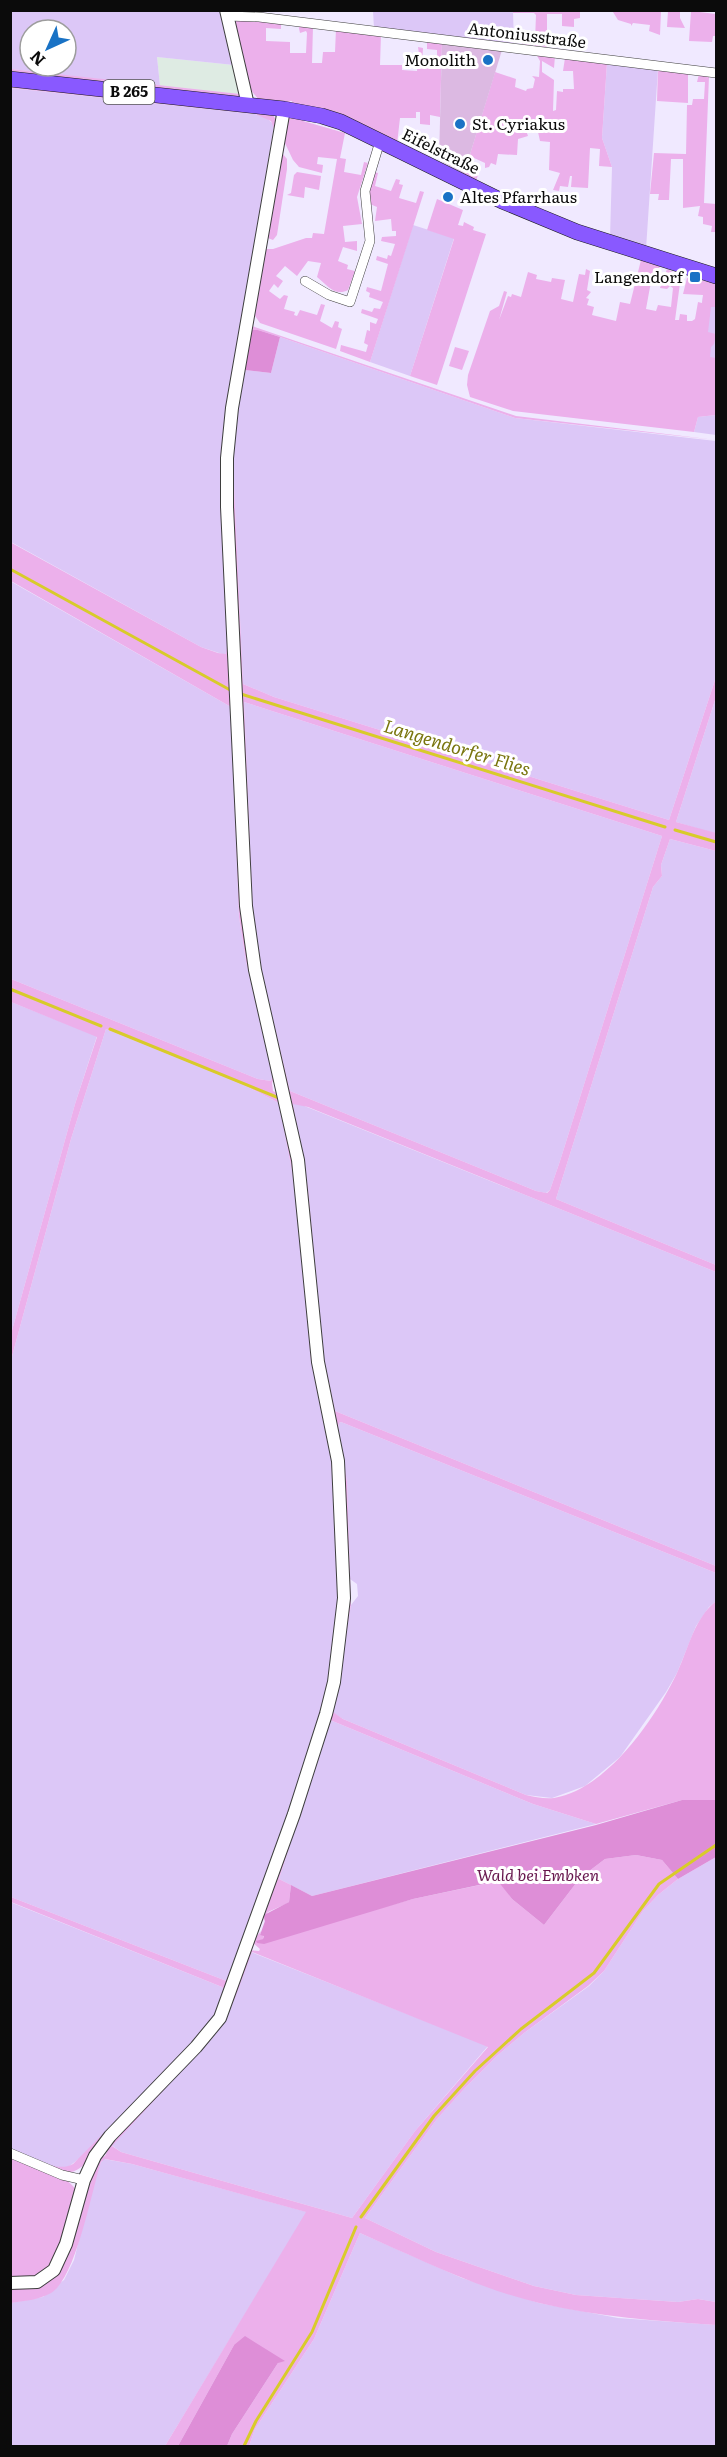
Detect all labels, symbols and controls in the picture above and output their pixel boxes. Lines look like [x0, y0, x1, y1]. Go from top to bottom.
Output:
street label: Antoniusstraße [467, 15, 588, 53]
north arrow [18, 18, 78, 78]
text: N [23, 46, 50, 73]
place label: Monolith [404, 47, 476, 71]
marker: Monolith [481, 53, 495, 67]
road number: B 265 [104, 80, 154, 104]
place label: St. Cyriakus [472, 111, 565, 135]
marker: St. Cyriakus [453, 117, 467, 131]
street label: Eifelstraße [399, 121, 484, 179]
place label: Altes Pfarrhaus [460, 184, 577, 208]
marker: Altes Pfarrhaus [441, 190, 455, 204]
place label: Langendorf [594, 264, 685, 288]
marker: Langendorf [688, 270, 702, 284]
water label: Langendorfer Flies [381, 711, 534, 782]
park label: Wald bei Embken [477, 1862, 600, 1886]

